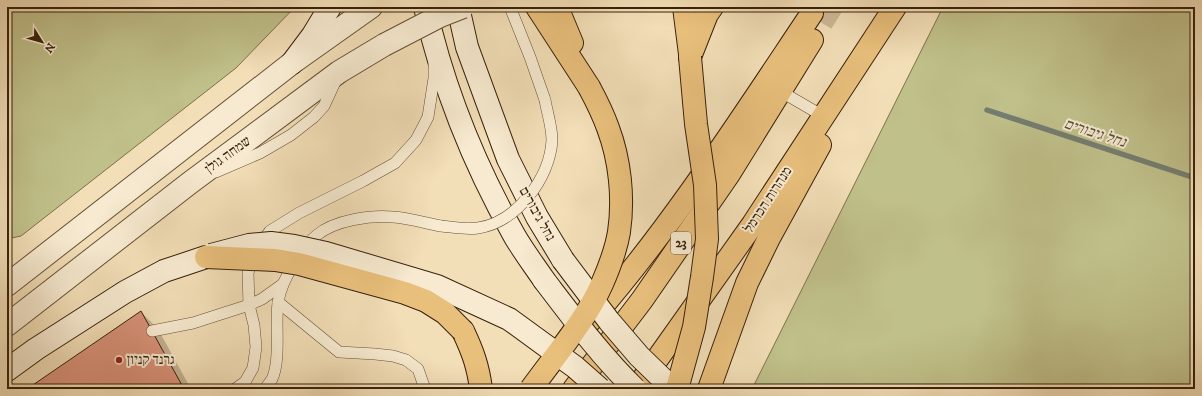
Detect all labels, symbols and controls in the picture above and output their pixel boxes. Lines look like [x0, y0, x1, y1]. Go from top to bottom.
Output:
north arrow [22, 22, 62, 62]
text: N [41, 40, 57, 55]
water label: נחל גיבורים [1062, 114, 1129, 152]
street label: שמחה גולן [201, 132, 255, 178]
street label: מנהרות הכרמל [740, 163, 796, 237]
street label: נחל גיבורים [515, 184, 559, 244]
road number: 23 [671, 232, 691, 254]
place label: גרנד קניון [127, 351, 175, 369]
marker: גרנד קניון [114, 355, 124, 365]

